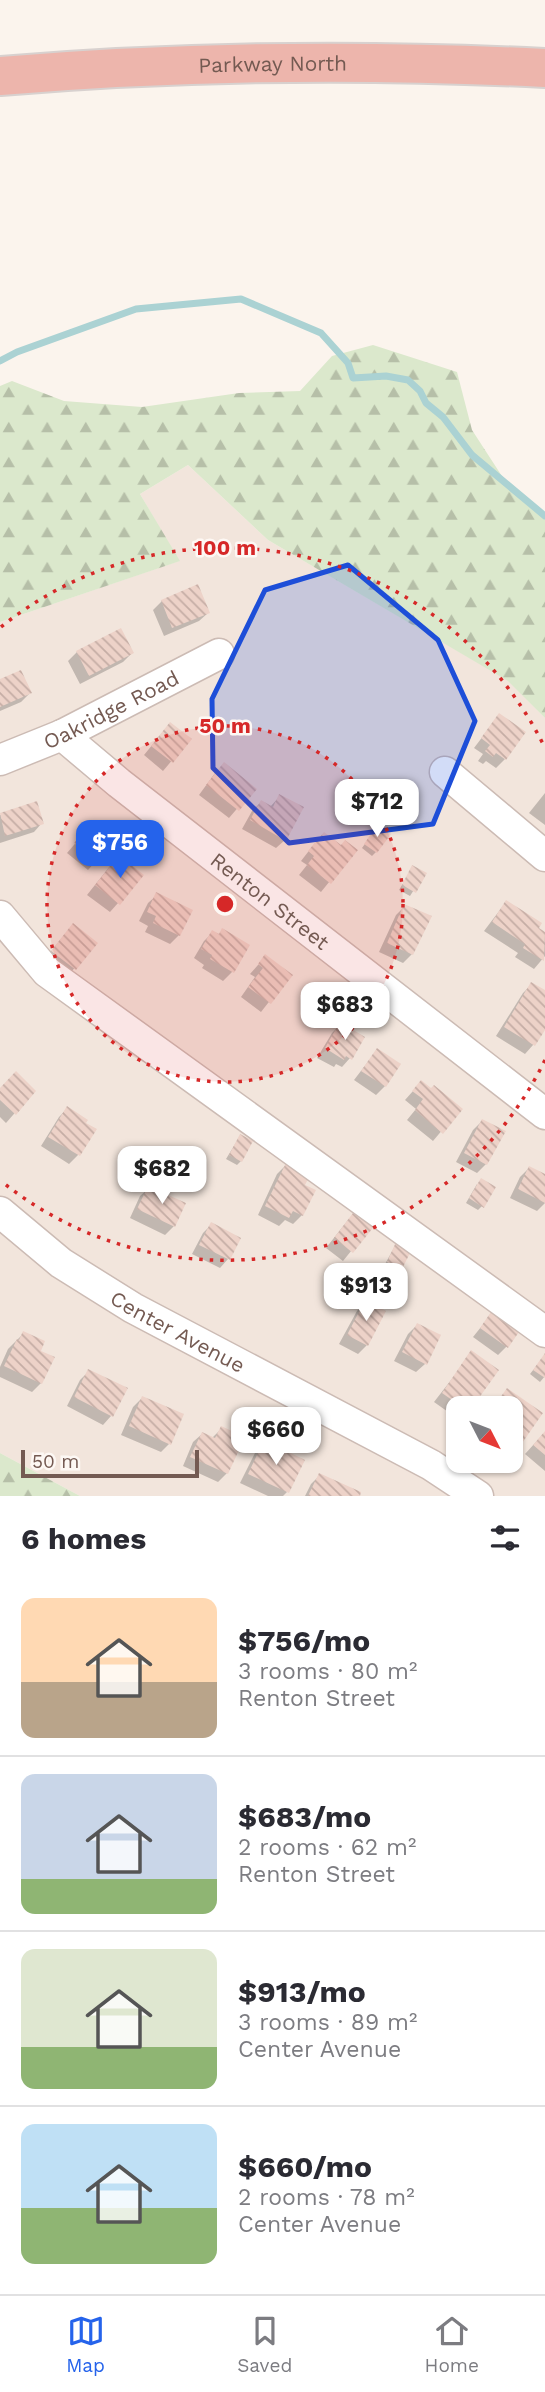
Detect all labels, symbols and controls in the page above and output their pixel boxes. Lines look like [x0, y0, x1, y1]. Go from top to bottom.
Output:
street label: Parkway North [198, 50, 347, 77]
text: 100 m [194, 535, 256, 560]
street label: Oakridge Road [40, 665, 183, 754]
text: 50 m [199, 713, 251, 738]
pin: $712 [336, 780, 418, 839]
text: $712 [351, 788, 403, 815]
pin: $756 [79, 820, 161, 880]
text: $756 [92, 829, 148, 856]
street label: Renton Street [206, 847, 335, 954]
centre of rings [213, 892, 237, 916]
pin: $683 [304, 982, 386, 1042]
text: $683 [317, 991, 373, 1018]
pin: $682 [121, 1146, 203, 1206]
text: $682 [133, 1155, 191, 1182]
pin: $913 [325, 1264, 407, 1323]
text: $913 [340, 1272, 392, 1299]
street label: Center Avenue [106, 1285, 250, 1377]
north arrow [446, 1396, 523, 1474]
map controls [446, 1396, 523, 1473]
pin: $660 [235, 1408, 317, 1467]
text: $660 [247, 1416, 305, 1443]
scale bar [21, 1447, 200, 1479]
text: 50 m [32, 1450, 79, 1473]
icon: filters [486, 1519, 524, 1557]
text: 6 homes [21, 1521, 146, 1556]
text: $756/mo [238, 1623, 370, 1658]
icon: home [77, 1626, 161, 1710]
text: 3 rooms · 80 m² [238, 1658, 417, 1685]
text: Renton Street [238, 1685, 395, 1712]
text: $683/mo [238, 1799, 371, 1834]
icon: home [77, 1802, 161, 1886]
text: 2 rooms · 62 m² [238, 1834, 416, 1861]
text: Renton Street [238, 1861, 395, 1888]
text: $913/mo [238, 1974, 366, 2009]
icon: home [77, 1977, 161, 2061]
text: 3 rooms · 89 m² [238, 2009, 417, 2036]
text: Center Avenue [238, 2036, 401, 2063]
text: $660/mo [238, 2149, 372, 2184]
icon: home [77, 2152, 161, 2236]
text: 2 rooms · 78 m² [238, 2184, 415, 2211]
text: Center Avenue [238, 2211, 401, 2238]
tab: Map [66, 2312, 105, 2377]
tab: Saved [237, 2312, 292, 2377]
tab: Home [425, 2312, 479, 2377]

